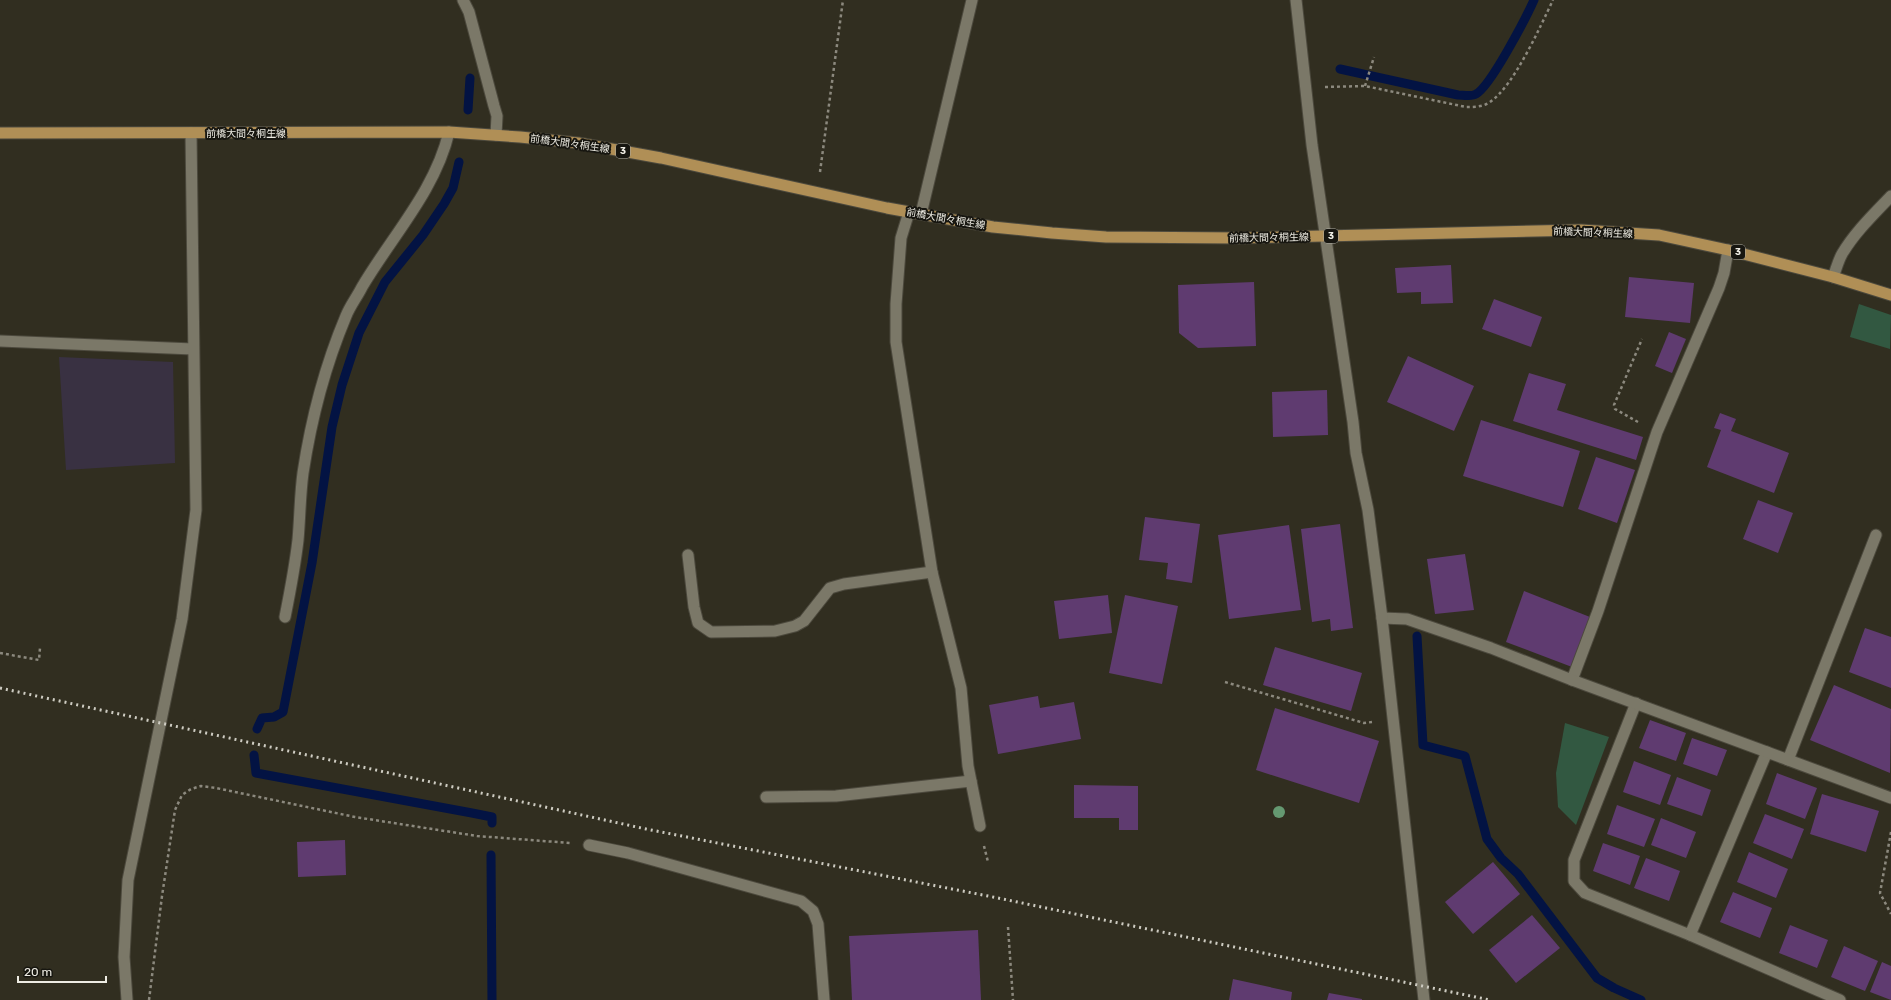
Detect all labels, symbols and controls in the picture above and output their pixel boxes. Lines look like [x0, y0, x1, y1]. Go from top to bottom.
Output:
street label: 前橋大間々桐生線 [206, 128, 286, 140]
street label: 前橋大間々桐生線 [529, 132, 610, 155]
road number: 3 [616, 144, 630, 158]
street label: 前橋大間々桐生線 [905, 206, 986, 232]
street label: 前橋大間々桐生線 [1553, 226, 1633, 240]
road number: 3 [1324, 229, 1338, 243]
street label: 前橋大間々桐生線 [1229, 231, 1309, 245]
road number: 3 [1731, 245, 1745, 259]
scale bar [18, 958, 106, 984]
text: 20 m [24, 965, 52, 979]

